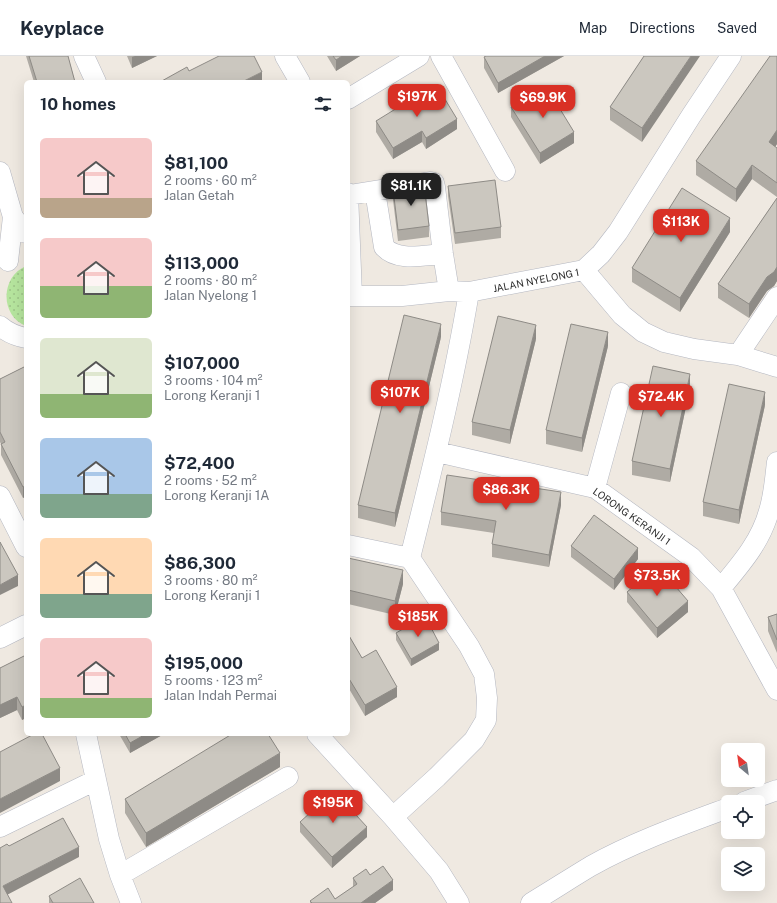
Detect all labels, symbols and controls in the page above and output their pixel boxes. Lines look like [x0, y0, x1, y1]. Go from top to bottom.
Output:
text: Keyplace [20, 17, 104, 39]
text: Map [579, 20, 607, 36]
text: Directions [629, 20, 695, 36]
text: Saved [717, 20, 757, 36]
pin: $197K [389, 84, 445, 118]
pin: $69.9K [510, 85, 576, 119]
text: $197K [397, 89, 437, 104]
text: $69.9K [519, 90, 567, 105]
icon: filters [312, 93, 334, 115]
text: 10 homes [40, 94, 116, 114]
text: $81,100 [164, 153, 228, 173]
icon: home [72, 154, 120, 202]
text: 2 rooms · 60 m² [164, 173, 257, 188]
pin: $81.1K [378, 173, 444, 207]
text: $81.1K [390, 178, 432, 193]
text: Jalan Getah [164, 188, 234, 203]
pin: $113K [653, 209, 709, 243]
text: $113K [662, 214, 700, 229]
text: $113,000 [164, 253, 239, 273]
icon: home [72, 254, 120, 302]
street label: JALAN NYELONG 1 [492, 266, 580, 294]
text: 2 rooms · 80 m² [164, 273, 257, 288]
text: Jalan Nyelong 1 [164, 288, 257, 303]
text: $107,000 [164, 353, 240, 373]
icon: home [72, 354, 120, 402]
text: 3 rooms · 104 m² [164, 373, 263, 388]
pin: $107K [372, 380, 428, 414]
pin: $72.4K [628, 384, 694, 418]
text: $107K [380, 385, 420, 400]
text: Lorong Keranji 1 [164, 388, 260, 403]
text: $72.4K [638, 389, 684, 404]
text: $72,400 [164, 453, 235, 473]
icon: home [72, 454, 120, 502]
text: 2 rooms · 52 m² [164, 473, 257, 488]
pin: $86.3K [473, 477, 539, 511]
text: $86.3K [482, 482, 530, 497]
street label: LORONG KERANJI 1 [591, 485, 673, 547]
text: Lorong Keranji 1A [164, 488, 269, 503]
text: $86,300 [164, 553, 236, 573]
icon: home [72, 554, 120, 602]
pin: $73.5K [624, 563, 690, 597]
text: $73.5K [633, 568, 681, 583]
text: 3 rooms · 80 m² [164, 573, 257, 588]
text: Lorong Keranji 1 [164, 588, 260, 603]
pin: $185K [390, 604, 446, 638]
text: $185K [397, 609, 439, 624]
text: $195,000 [164, 653, 243, 673]
icon: home [72, 654, 120, 702]
text: 5 rooms · 123 m² [164, 673, 263, 688]
text: Jalan Indah Permai [164, 688, 277, 703]
north arrow [721, 743, 765, 787]
map controls [721, 743, 765, 891]
pin: $195K [305, 790, 361, 824]
text: $195K [312, 795, 354, 810]
button: locate [721, 795, 765, 839]
button: layers [721, 847, 765, 891]

